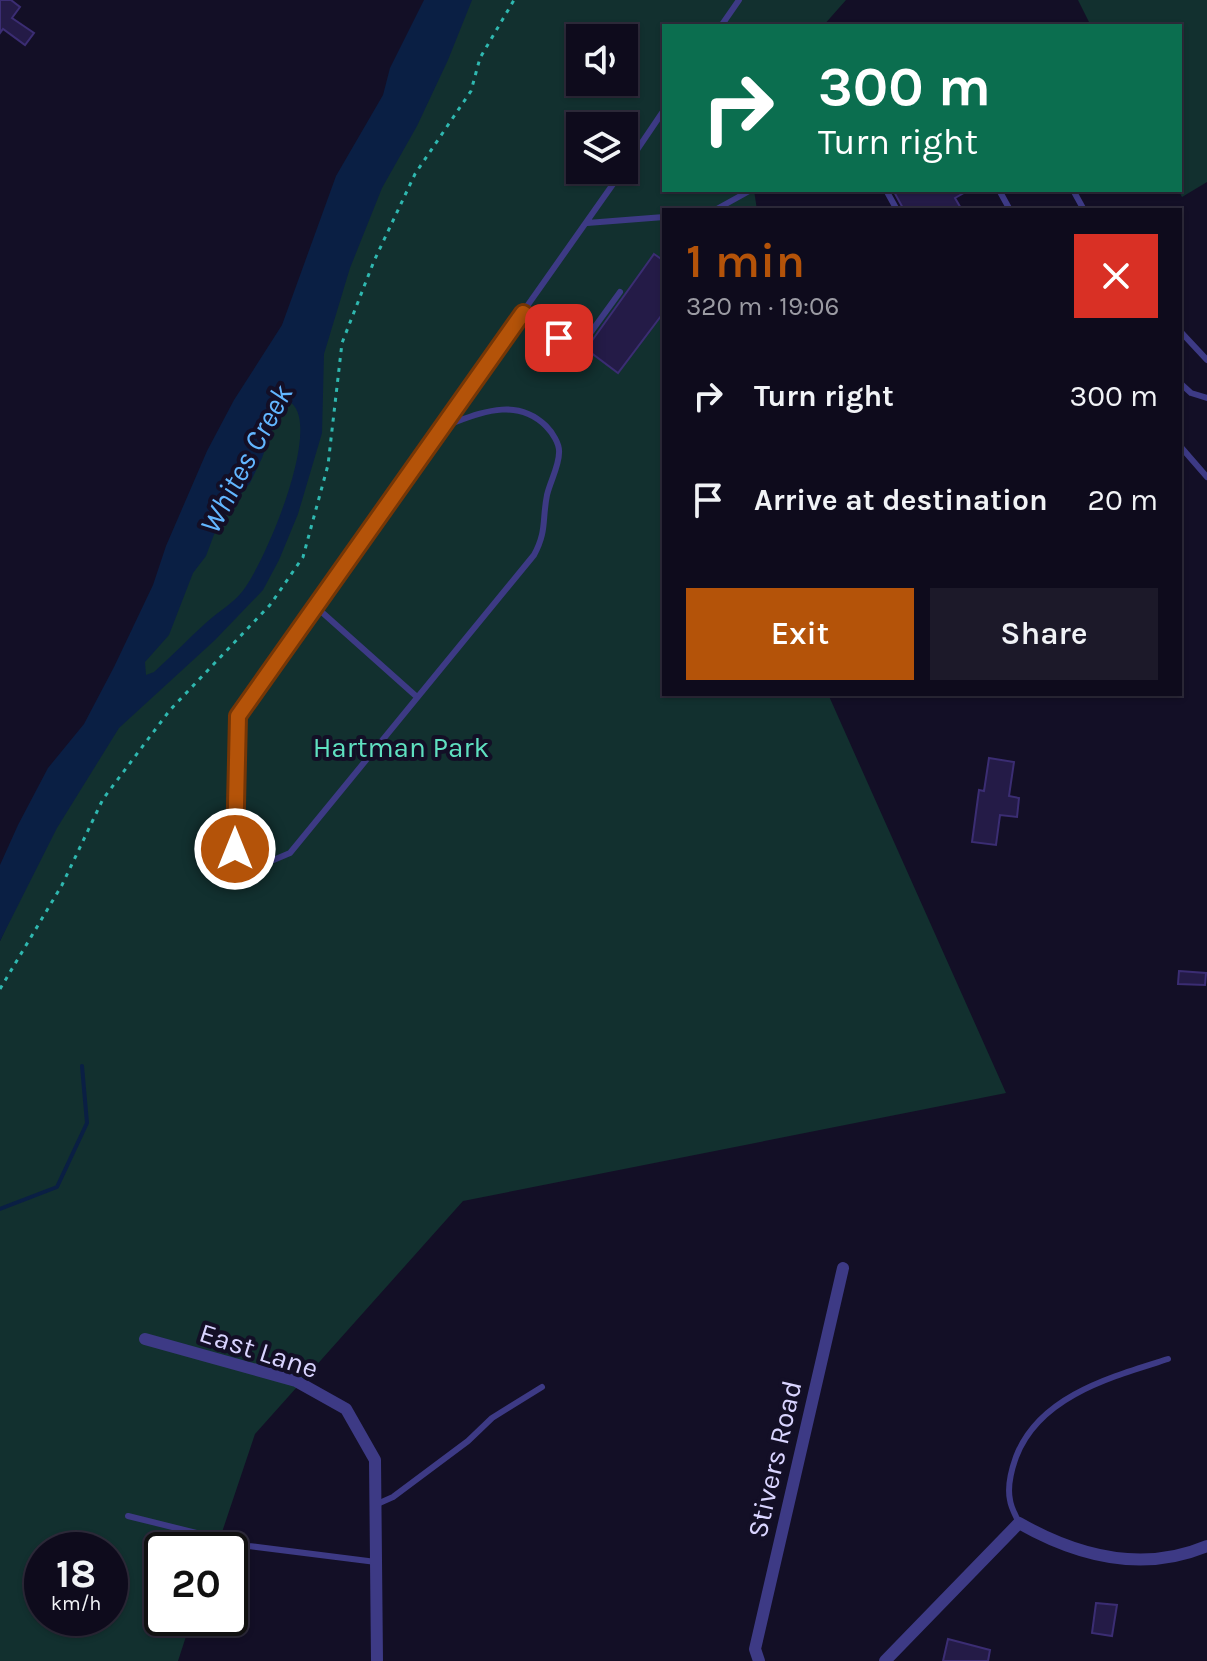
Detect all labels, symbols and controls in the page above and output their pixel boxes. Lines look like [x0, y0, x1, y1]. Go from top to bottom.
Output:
map controls [566, 24, 638, 184]
button: sound [566, 24, 638, 96]
text: 300 m [818, 54, 991, 119]
icon: right [686, 56, 790, 160]
button: layers [566, 112, 638, 184]
text: Turn right [818, 121, 978, 163]
text: 1 min [686, 233, 805, 289]
button: close [1074, 234, 1158, 318]
text: 320 m · 19:06 [686, 291, 839, 322]
pin [525, 304, 593, 372]
icon: arrive [537, 316, 581, 360]
icon: right [686, 374, 730, 418]
water label: Whites Creek [192, 378, 301, 539]
text: Turn right [754, 378, 894, 414]
text: 300 m [1069, 378, 1158, 414]
icon: arrive [686, 478, 730, 522]
text: Arrive at destination [754, 482, 1048, 518]
text: 20 m [1088, 482, 1158, 518]
button: Exit [686, 588, 914, 680]
button: Share [930, 588, 1158, 680]
park label: Hartman Park [313, 731, 489, 764]
position arrow [193, 807, 277, 891]
street label: East Lane [195, 1316, 322, 1385]
street label: Stivers Road [740, 1377, 809, 1541]
speed limit sign: 20 [144, 1532, 248, 1636]
text: 18 [56, 1550, 96, 1597]
text: km/h [51, 1592, 101, 1615]

